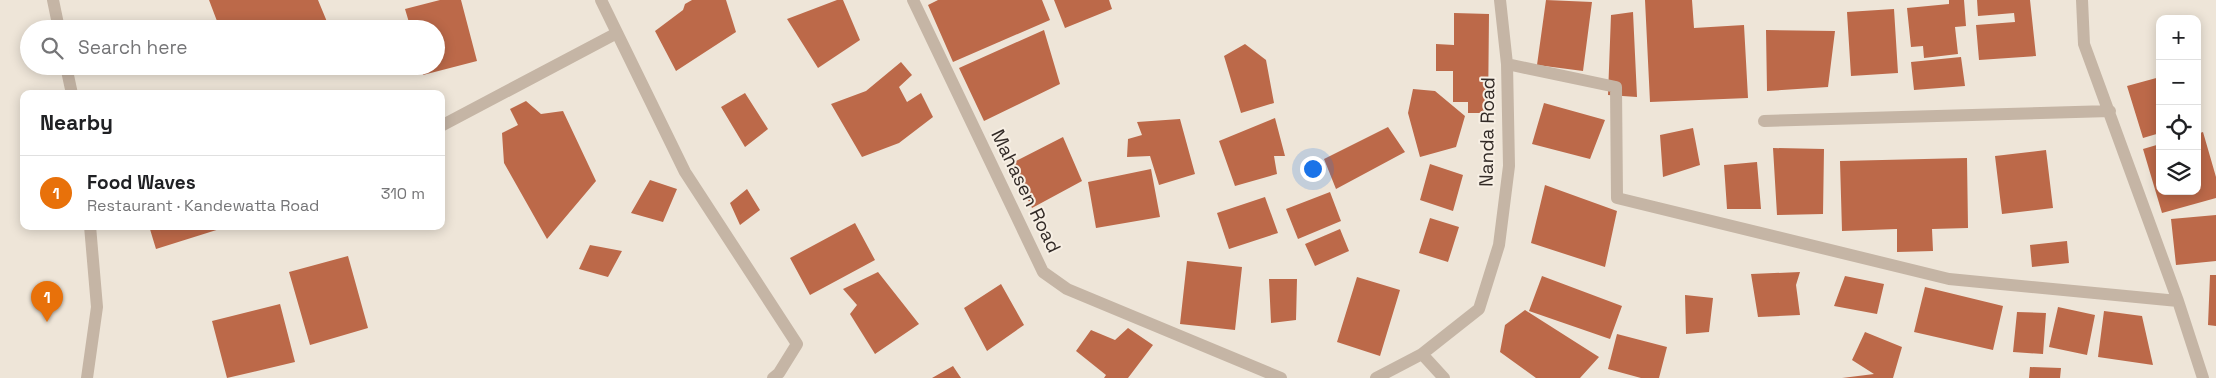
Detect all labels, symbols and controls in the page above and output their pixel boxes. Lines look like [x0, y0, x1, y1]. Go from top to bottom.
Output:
map controls [2156, 15, 2201, 195]
button: + [2156, 15, 2201, 60]
search box [20, 20, 445, 75]
icon: search [38, 34, 66, 62]
text: Search here [78, 35, 188, 60]
button: − [2156, 60, 2201, 105]
street label: Nanda Road [1474, 77, 1500, 187]
button: locate [2156, 105, 2201, 150]
text: Nearby [40, 109, 113, 136]
street label: Mahasen Road [985, 125, 1067, 257]
button: layers [2156, 150, 2201, 195]
your location [1300, 156, 1326, 182]
text: Food Waves [87, 170, 196, 195]
text: 1 [52, 183, 60, 204]
text: 310 m [381, 183, 425, 204]
text: Restaurant · Kandewatta Road [87, 195, 319, 216]
pin: 1 [31, 281, 63, 322]

